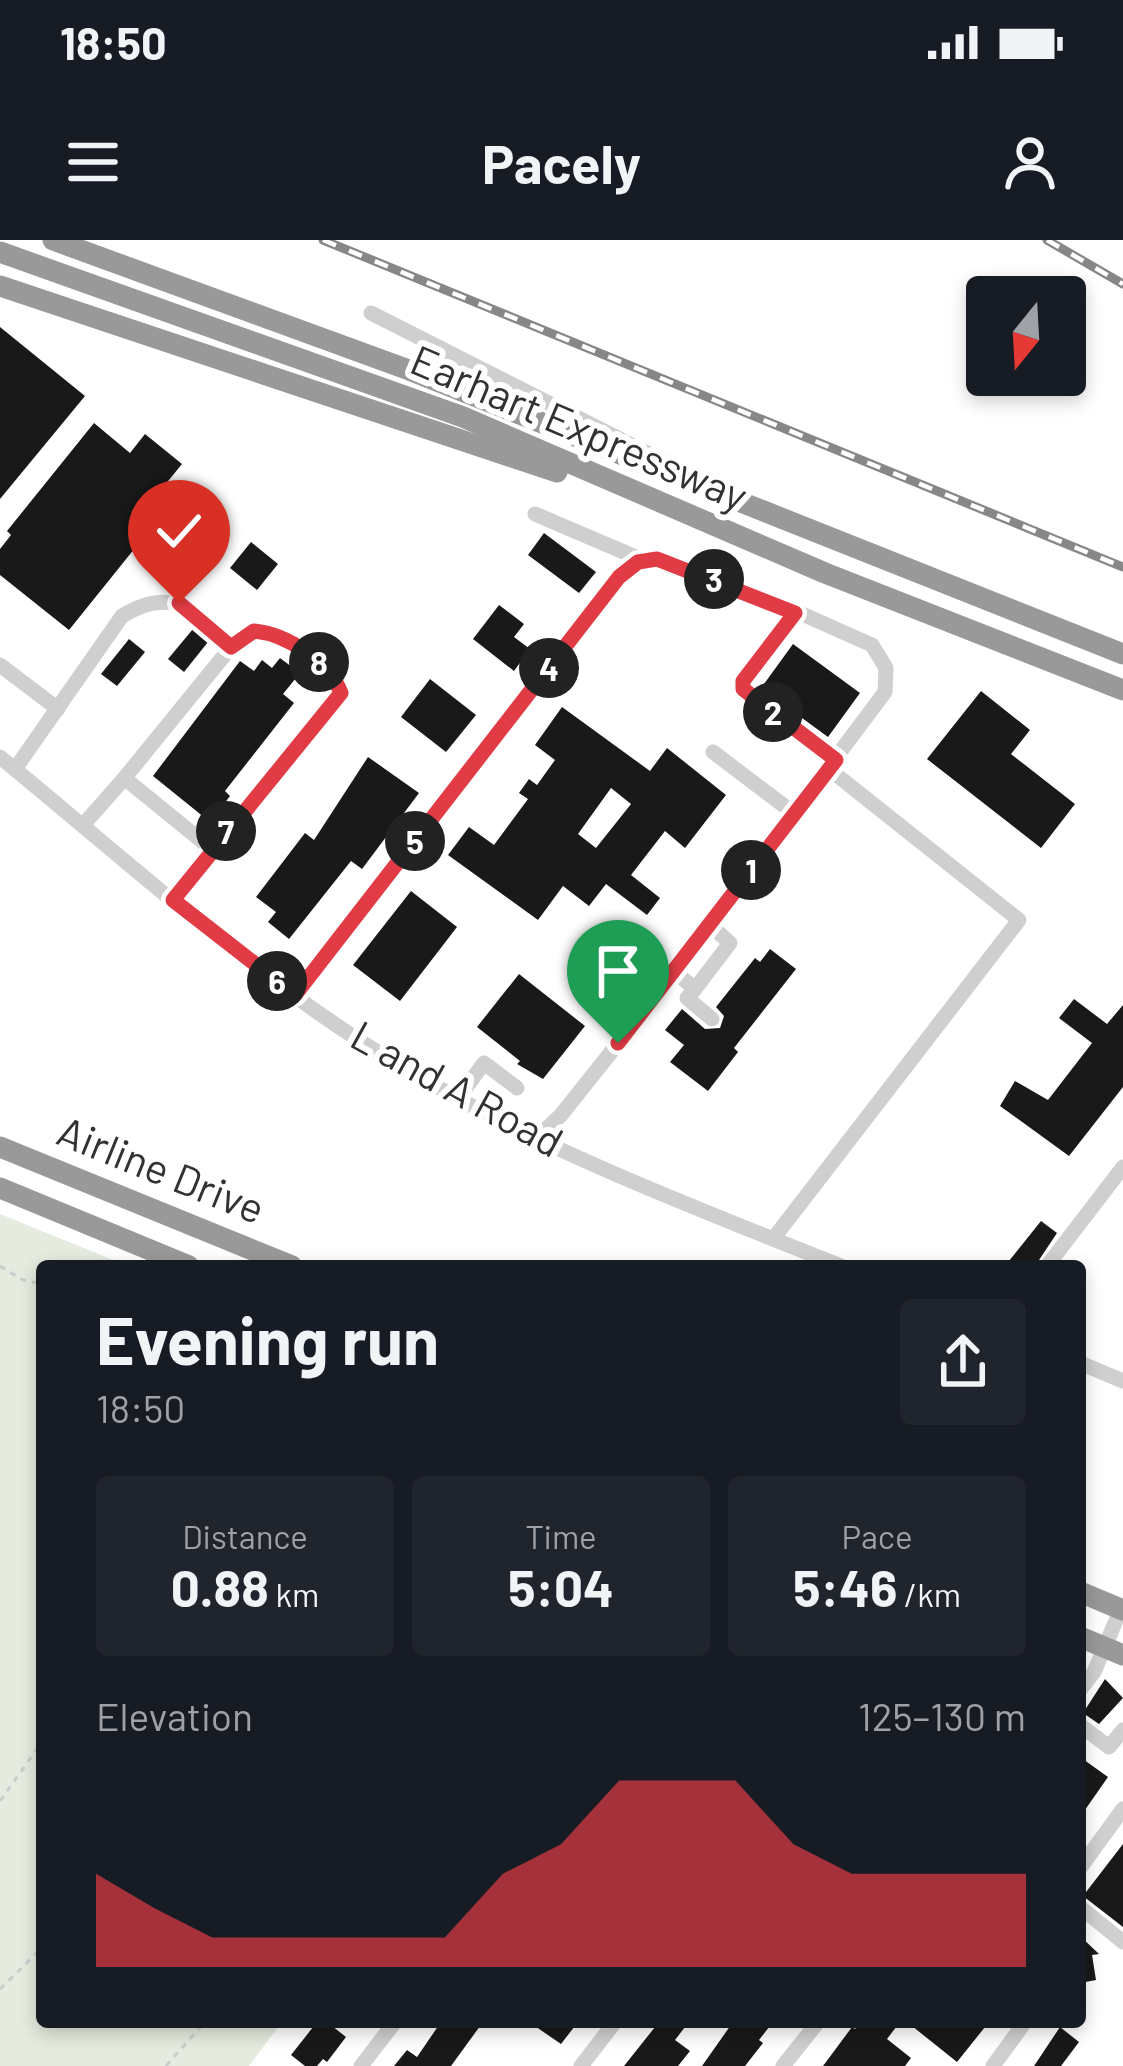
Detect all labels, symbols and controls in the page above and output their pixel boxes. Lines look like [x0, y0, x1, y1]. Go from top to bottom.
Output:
text: 18:50 [60, 15, 167, 69]
icon: menu [60, 129, 126, 195]
icon: person [997, 129, 1063, 195]
text: Pacely [482, 130, 641, 195]
north arrow [966, 276, 1086, 396]
map controls [966, 276, 1086, 396]
street label: Earhart Expressway [404, 333, 755, 521]
pin [128, 480, 230, 603]
icon: check [146, 498, 212, 564]
pin: 3 [684, 549, 744, 609]
text: 3 [705, 559, 723, 599]
pin: 8 [289, 632, 349, 692]
pin: 4 [519, 638, 579, 698]
text: 8 [310, 642, 328, 682]
text: 4 [539, 648, 559, 688]
pin: 2 [743, 682, 803, 742]
text: 2 [764, 692, 782, 732]
pin: 7 [196, 801, 256, 861]
text: 7 [218, 811, 234, 851]
pin: 5 [385, 811, 445, 871]
text: 5 [406, 821, 424, 861]
pin: 1 [721, 840, 781, 900]
text: 1 [745, 850, 757, 890]
pin [567, 920, 669, 1043]
icon: arrive [585, 938, 651, 1004]
pin: 6 [247, 951, 307, 1011]
text: 6 [268, 961, 286, 1001]
street label: L and A Road [343, 1009, 572, 1166]
street label: Airline Drive [51, 1104, 272, 1232]
text: Evening run [96, 1299, 439, 1378]
button: share [900, 1299, 1026, 1425]
text: 18:50 [96, 1384, 185, 1431]
text: Distance [182, 1516, 308, 1556]
text: Time [525, 1516, 597, 1556]
text: Pace [842, 1516, 912, 1556]
text: 0.88 [171, 1556, 269, 1617]
text: 5:04 [508, 1556, 614, 1617]
text: 5:46 [793, 1556, 897, 1617]
text: km [269, 1574, 319, 1614]
text: /km [897, 1574, 961, 1614]
text: Elevation [96, 1692, 253, 1739]
text: 125–130 m [858, 1692, 1026, 1739]

